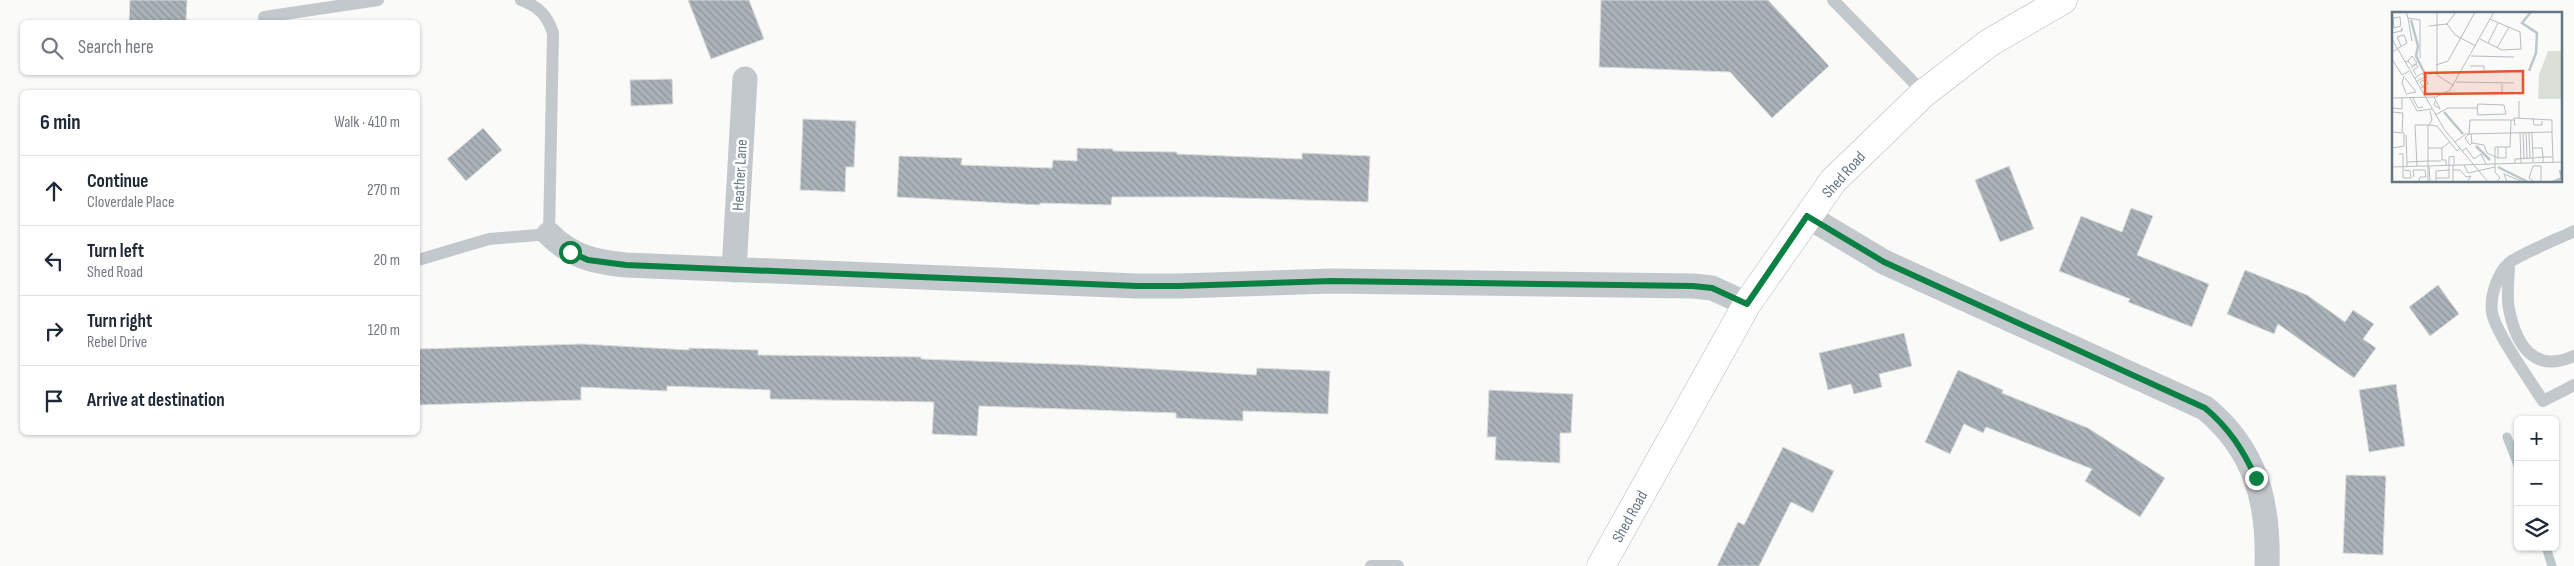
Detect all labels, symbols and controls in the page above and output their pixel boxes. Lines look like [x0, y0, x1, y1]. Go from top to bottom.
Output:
inset map [2392, 12, 2562, 182]
search box [20, 20, 420, 75]
icon: search [38, 34, 66, 62]
text: Search here [78, 36, 154, 59]
text: 6 min [40, 110, 81, 135]
text: Walk · 410 m [334, 113, 400, 132]
street label: Heather Lane [729, 139, 752, 211]
street label: Shed Road [1818, 148, 1870, 202]
text: Continue [87, 170, 148, 193]
icon: ahead [40, 177, 68, 205]
text: 270 m [367, 181, 400, 200]
text: Cloverdale Place [87, 193, 175, 212]
text: Turn left [87, 240, 144, 263]
route start [559, 241, 582, 264]
icon: left [40, 247, 68, 275]
text: 20 m [373, 251, 400, 270]
text: Shed Road [87, 263, 143, 282]
text: Turn right [87, 310, 152, 333]
icon: right [40, 317, 68, 345]
text: 120 m [368, 321, 400, 340]
text: Rebel Drive [87, 333, 147, 352]
icon: arrive [40, 387, 68, 415]
text: Arrive at destination [87, 389, 225, 412]
map controls [2514, 416, 2559, 551]
button: + [2514, 416, 2559, 461]
button: − [2514, 461, 2559, 506]
route end [2245, 467, 2268, 490]
street label: Shed Road [1608, 488, 1652, 546]
button: layers [2514, 506, 2559, 551]

